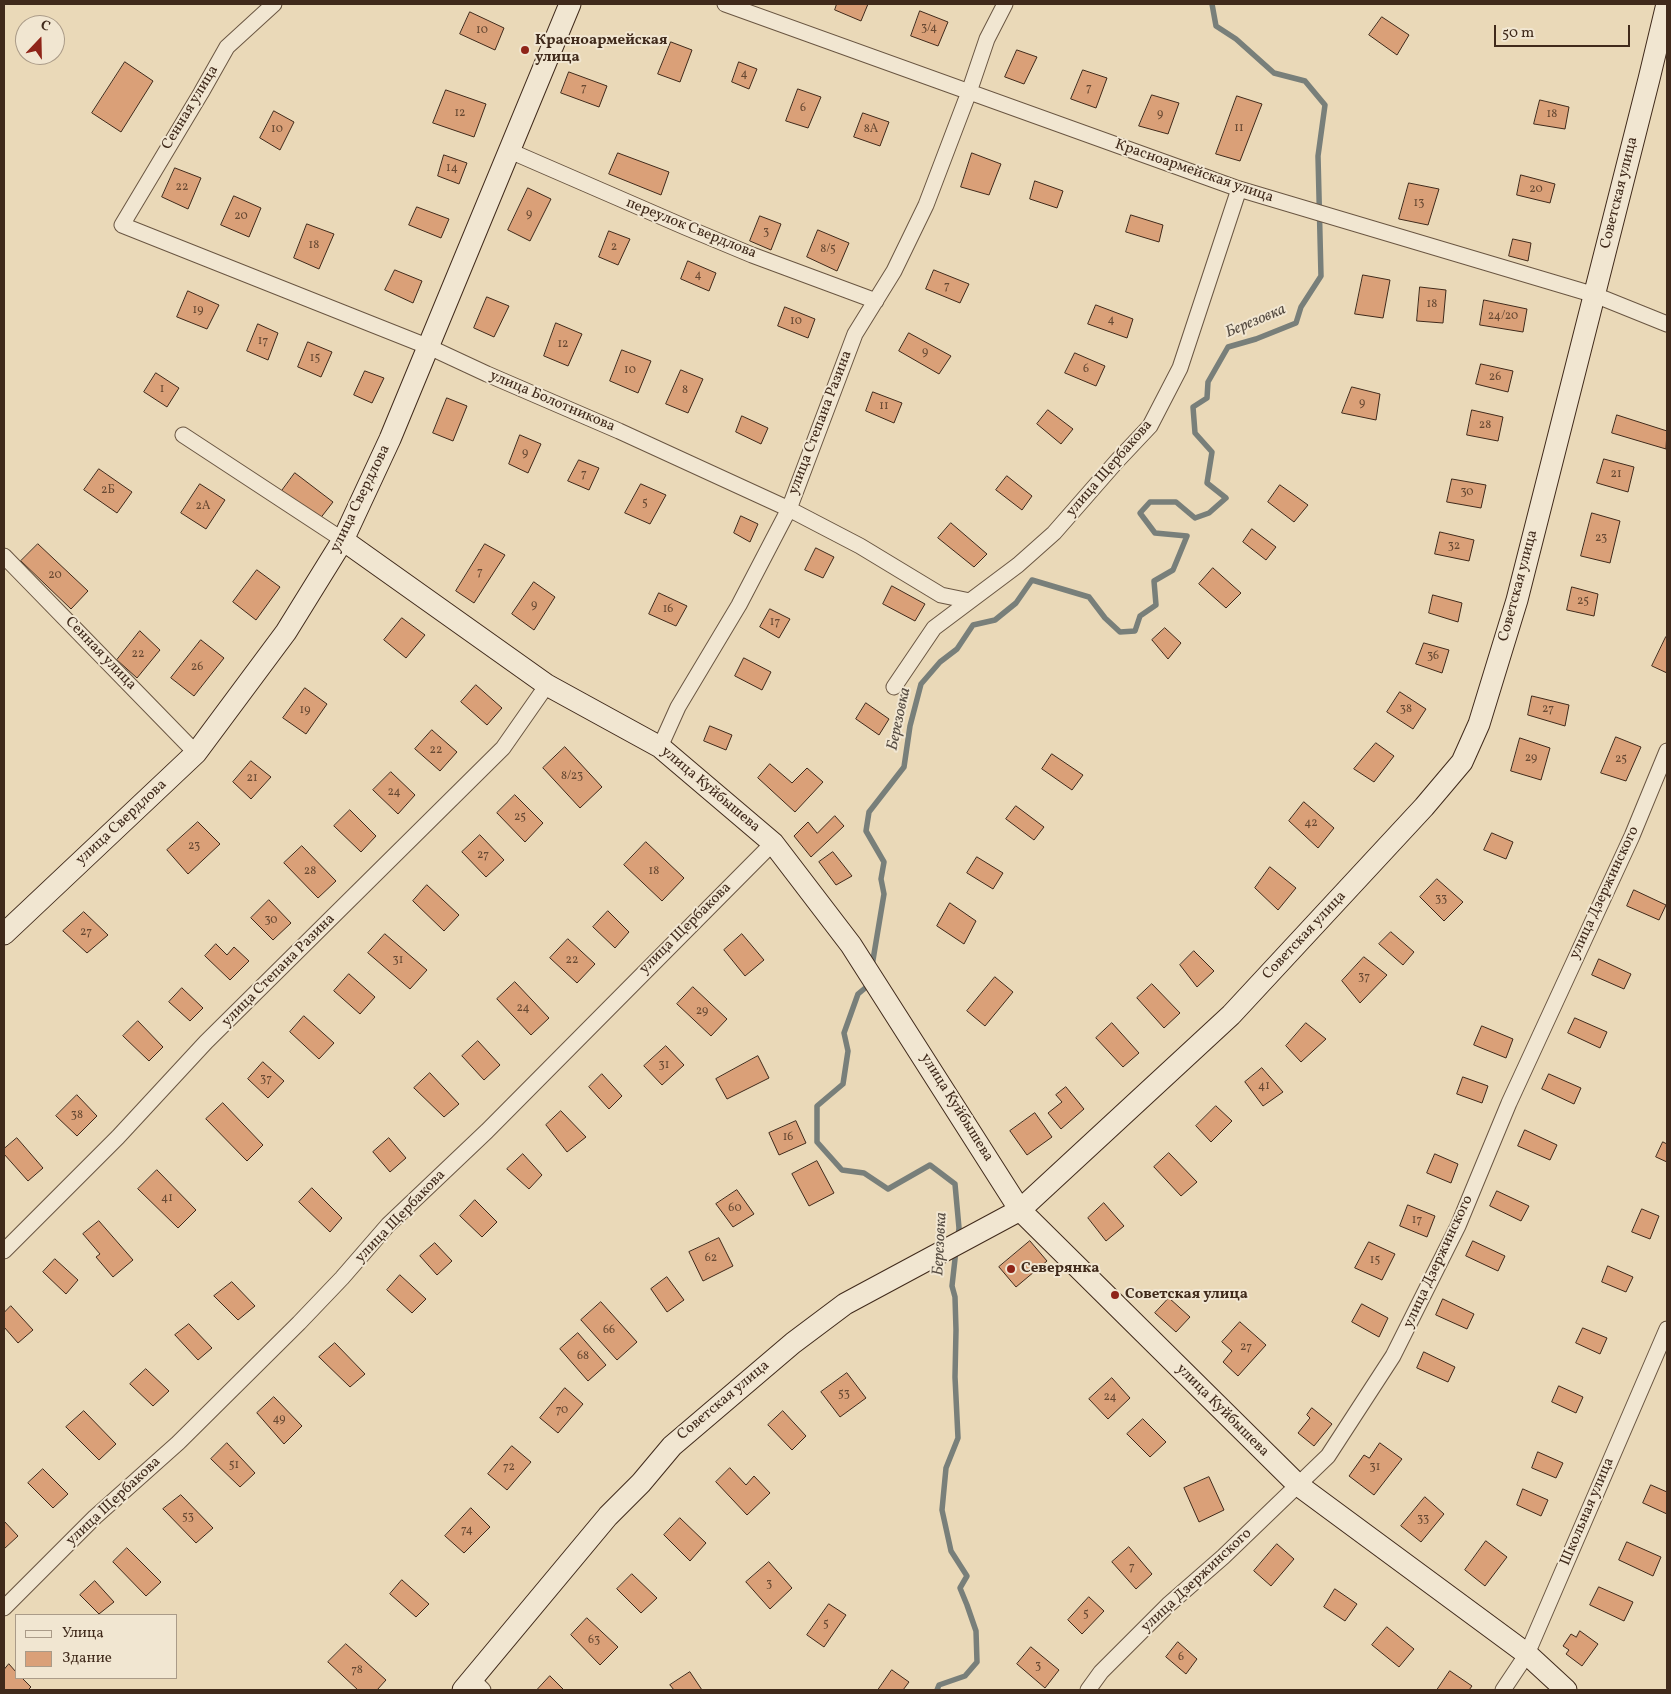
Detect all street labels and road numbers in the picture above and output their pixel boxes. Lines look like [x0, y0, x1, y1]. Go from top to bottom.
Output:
street label: Сенная улица [159, 63, 223, 153]
street label: Советская улица [1597, 135, 1643, 251]
street label: Красноармейская улица [1112, 136, 1276, 208]
street label: переулок Свердлова [623, 195, 759, 263]
street label: улица Степана Разина [785, 348, 857, 498]
street label: улица Болотникова [486, 367, 618, 437]
street label: улица Щербакова [1063, 417, 1157, 521]
street label: улица Свердлова [327, 442, 395, 556]
street label: Советская улица [1495, 528, 1543, 644]
street label: Сенная улица [60, 614, 140, 694]
street label: улица Куйбышева [657, 743, 763, 837]
street label: улица Свердлова [73, 776, 171, 870]
street label: улица Дзержинского [1566, 824, 1644, 962]
street label: улица Щербакова [636, 879, 736, 979]
street label: Советская улица [1259, 888, 1351, 984]
street label: улица Степана Разина [219, 911, 339, 1031]
street label: улица Куйбышева [915, 1051, 997, 1165]
street label: улица Щербакова [352, 1167, 450, 1267]
street label: улица Дзержинского [1400, 1193, 1478, 1331]
street label: Советская улица [674, 1357, 774, 1445]
street label: улица Куйбышева [1172, 1361, 1272, 1461]
street label: улица Щербакова [63, 1454, 165, 1550]
street label: Школьная улица [1557, 1455, 1619, 1569]
street label: улица Дзержинского [1138, 1525, 1256, 1637]

